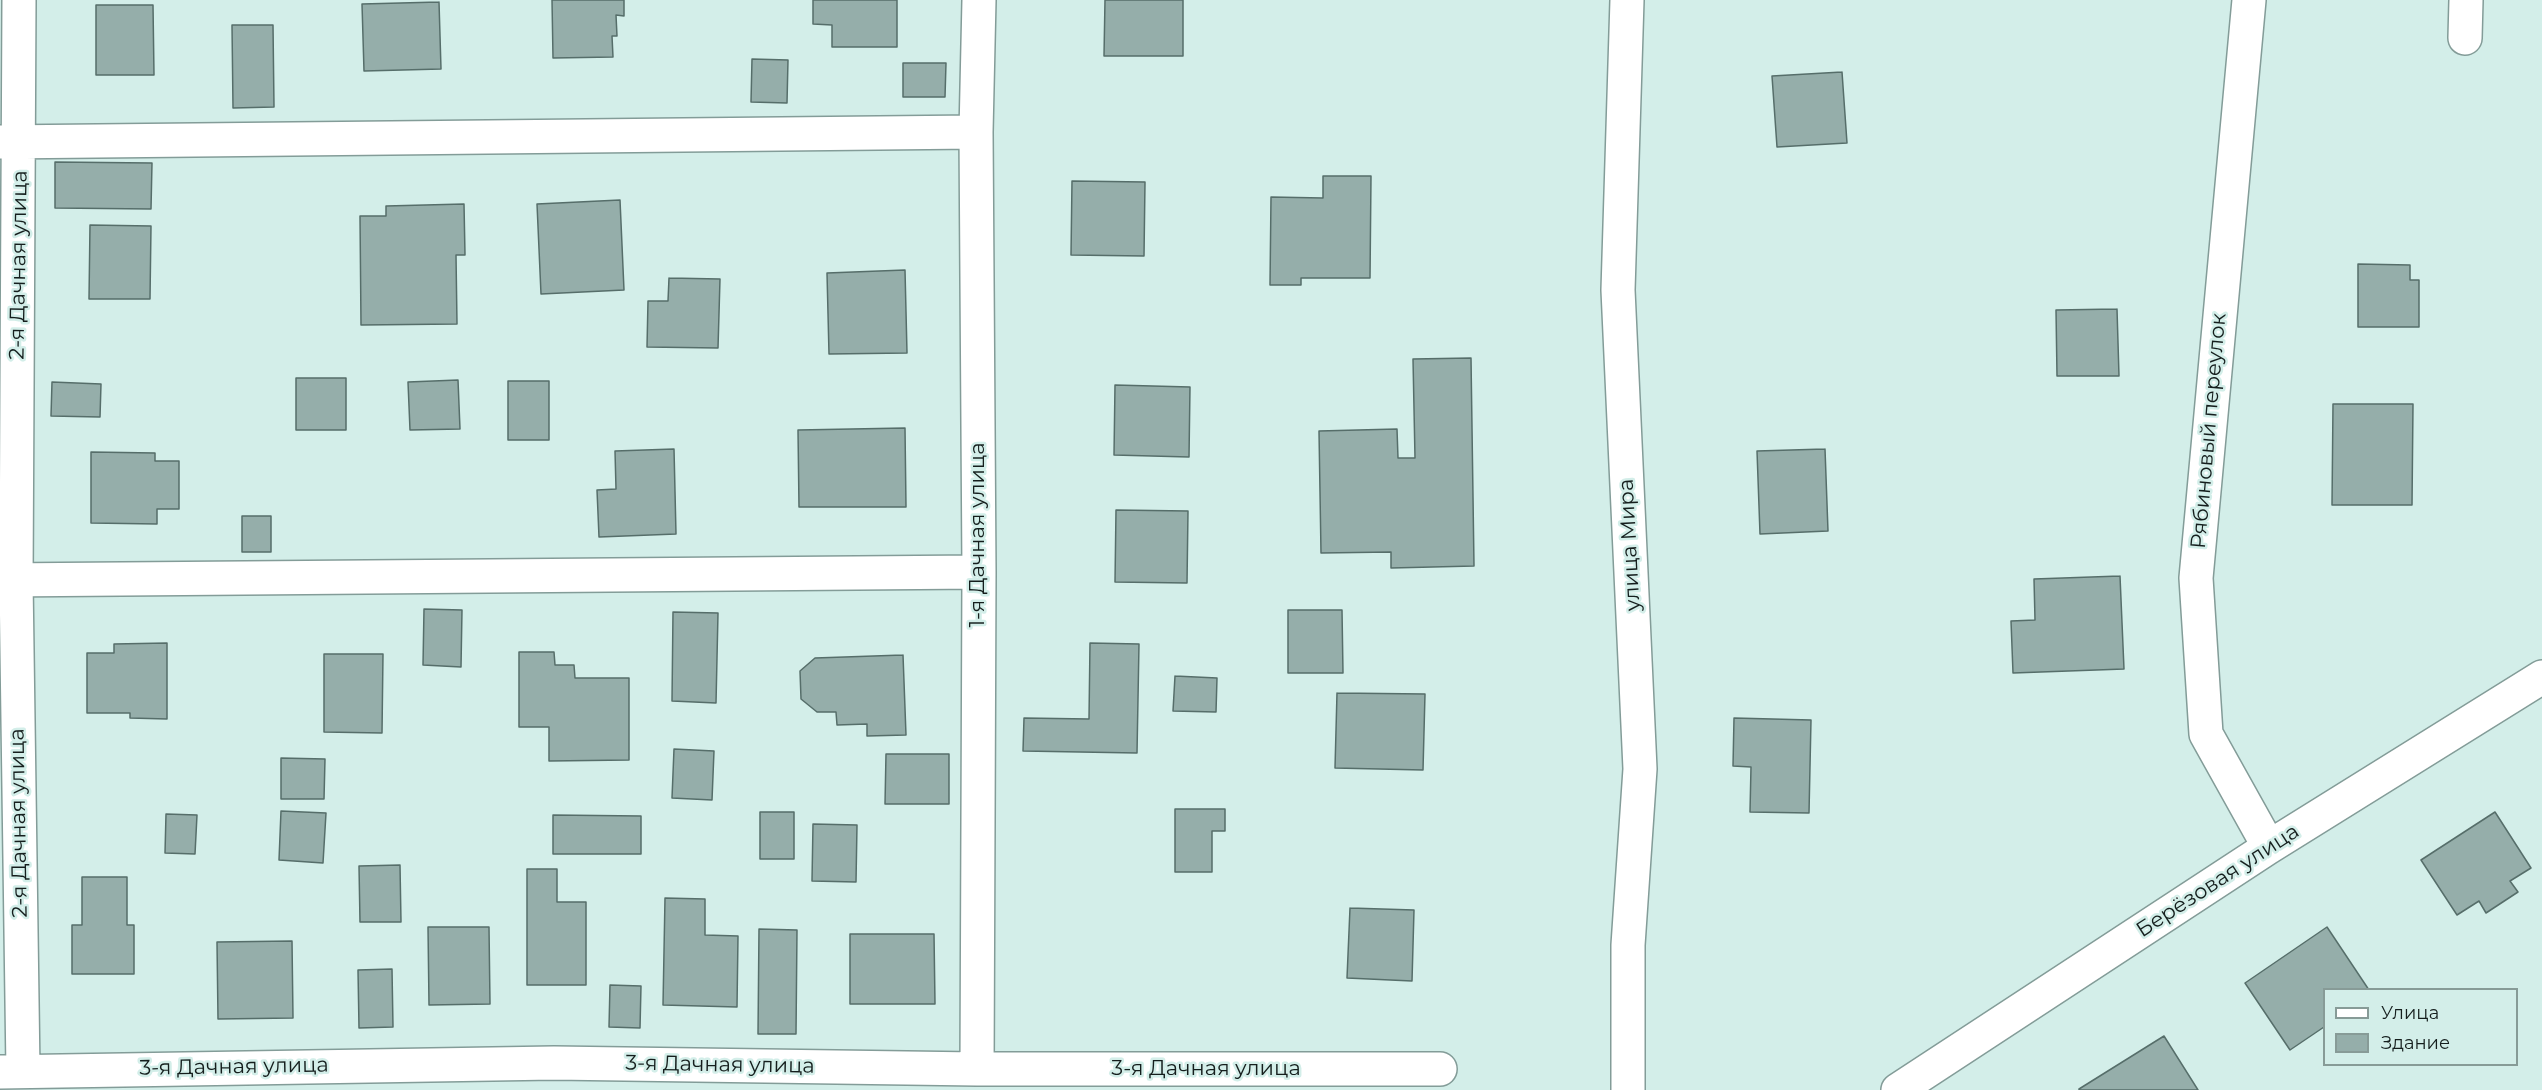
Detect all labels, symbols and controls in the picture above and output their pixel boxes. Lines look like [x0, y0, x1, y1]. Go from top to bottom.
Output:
street label: 2-я Дачная улица [5, 170, 33, 360]
street label: Рябиновый переулок [2186, 312, 2232, 550]
street label: 1-я Дачная улица [965, 442, 991, 628]
street label: улица Мира [1614, 478, 1646, 612]
street label: 2-я Дачная улица [5, 728, 33, 918]
street label: Берёзовая улица [2132, 819, 2304, 943]
legend [2323, 988, 2518, 1066]
text: Улица [2381, 1002, 2439, 1024]
text: Здание [2381, 1032, 2450, 1054]
street label: 3-я Дачная улица [625, 1051, 815, 1079]
street label: 3-я Дачная улица [139, 1053, 329, 1081]
street label: 3-я Дачная улица [1111, 1056, 1301, 1082]

